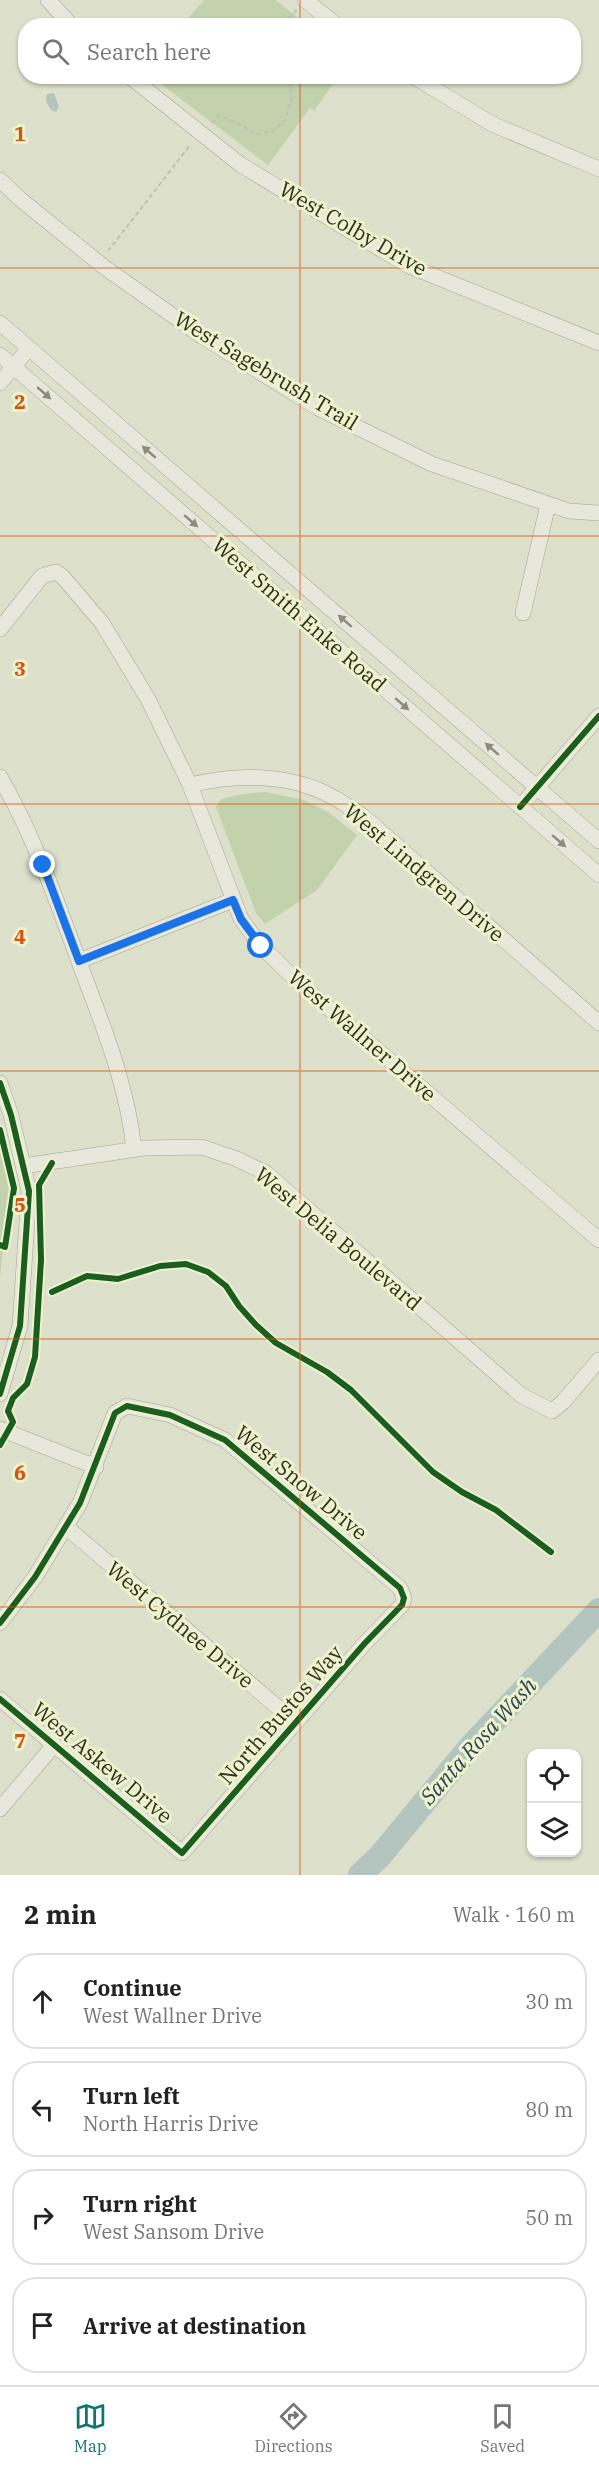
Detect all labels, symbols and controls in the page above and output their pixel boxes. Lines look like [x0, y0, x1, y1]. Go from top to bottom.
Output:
search box [18, 18, 581, 84]
icon: search [39, 35, 72, 68]
text: Search here [87, 37, 211, 66]
text: 1 [14, 120, 26, 147]
street label: West Colby Drive [275, 174, 432, 282]
street label: West Sagebrush Trail [169, 304, 364, 436]
one-way arrow [36, 386, 51, 399]
text: 2 [14, 388, 26, 415]
one-way arrow [142, 446, 157, 459]
one-way arrow [183, 514, 198, 527]
street label: West Smith Enke Road [207, 531, 393, 698]
one-way arrow [337, 614, 352, 628]
text: 3 [14, 655, 26, 682]
one-way arrow [394, 697, 409, 710]
one-way arrow [485, 743, 500, 756]
street label: West Lindgren Drive [338, 797, 511, 948]
one-way arrow [551, 834, 566, 847]
route end [29, 851, 55, 877]
text: 4 [14, 923, 26, 950]
route start [247, 932, 273, 958]
street label: West Wallner Drive [283, 963, 443, 1107]
street label: West Delia Boulevard [249, 1160, 428, 1316]
text: 5 [14, 1191, 26, 1218]
street label: West Snow Drive [230, 1419, 374, 1546]
text: 6 [14, 1459, 26, 1486]
street label: West Cydnee Drive [101, 1554, 260, 1694]
street label: North Bustos Way [212, 1638, 349, 1790]
water label: Santa Rosa Wash [412, 1671, 542, 1811]
street label: West Askew Drive [27, 1695, 179, 1829]
text: 7 [14, 1727, 26, 1754]
map controls [527, 1749, 581, 1857]
button: locate [527, 1749, 581, 1803]
button: layers [527, 1803, 581, 1857]
text: 2 min [24, 1897, 97, 1931]
text: Walk · 160 m [453, 1901, 575, 1928]
text: Continue [83, 1973, 182, 2002]
icon: ahead [26, 1985, 59, 2018]
text: 30 m [525, 1988, 573, 2015]
text: West Wallner Drive [83, 2002, 262, 2029]
text: Turn left [83, 2081, 179, 2110]
icon: left [26, 2093, 59, 2126]
text: 80 m [525, 2096, 573, 2123]
text: North Harris Drive [83, 2110, 259, 2137]
text: Turn right [83, 2189, 197, 2218]
icon: right [26, 2201, 59, 2234]
text: 50 m [525, 2204, 573, 2231]
text: West Sansom Drive [83, 2218, 264, 2245]
icon: arrive [26, 2309, 59, 2342]
text: Arrive at destination [83, 2311, 306, 2340]
tab: Map [74, 2400, 107, 2456]
tab: Directions [255, 2400, 333, 2456]
tab: Saved [480, 2400, 525, 2456]

